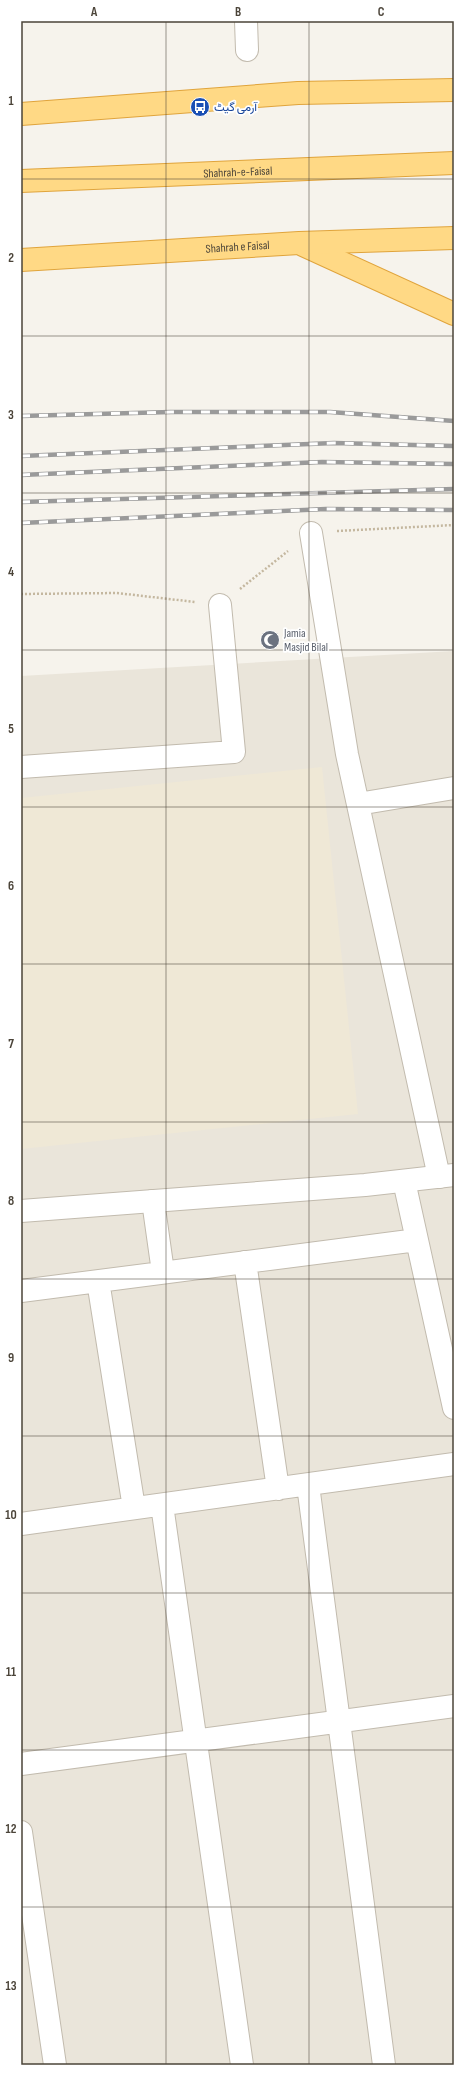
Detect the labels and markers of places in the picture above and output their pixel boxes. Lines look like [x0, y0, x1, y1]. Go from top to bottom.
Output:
bus stop icon: آرمی گیٹ [189, 96, 211, 118]
place label: آرمی گیٹ [214, 100, 258, 115]
place label: Jamia Masjid Bilal [283, 626, 328, 655]
mosque icon: Jamia Masjid Bilal [259, 629, 281, 651]

